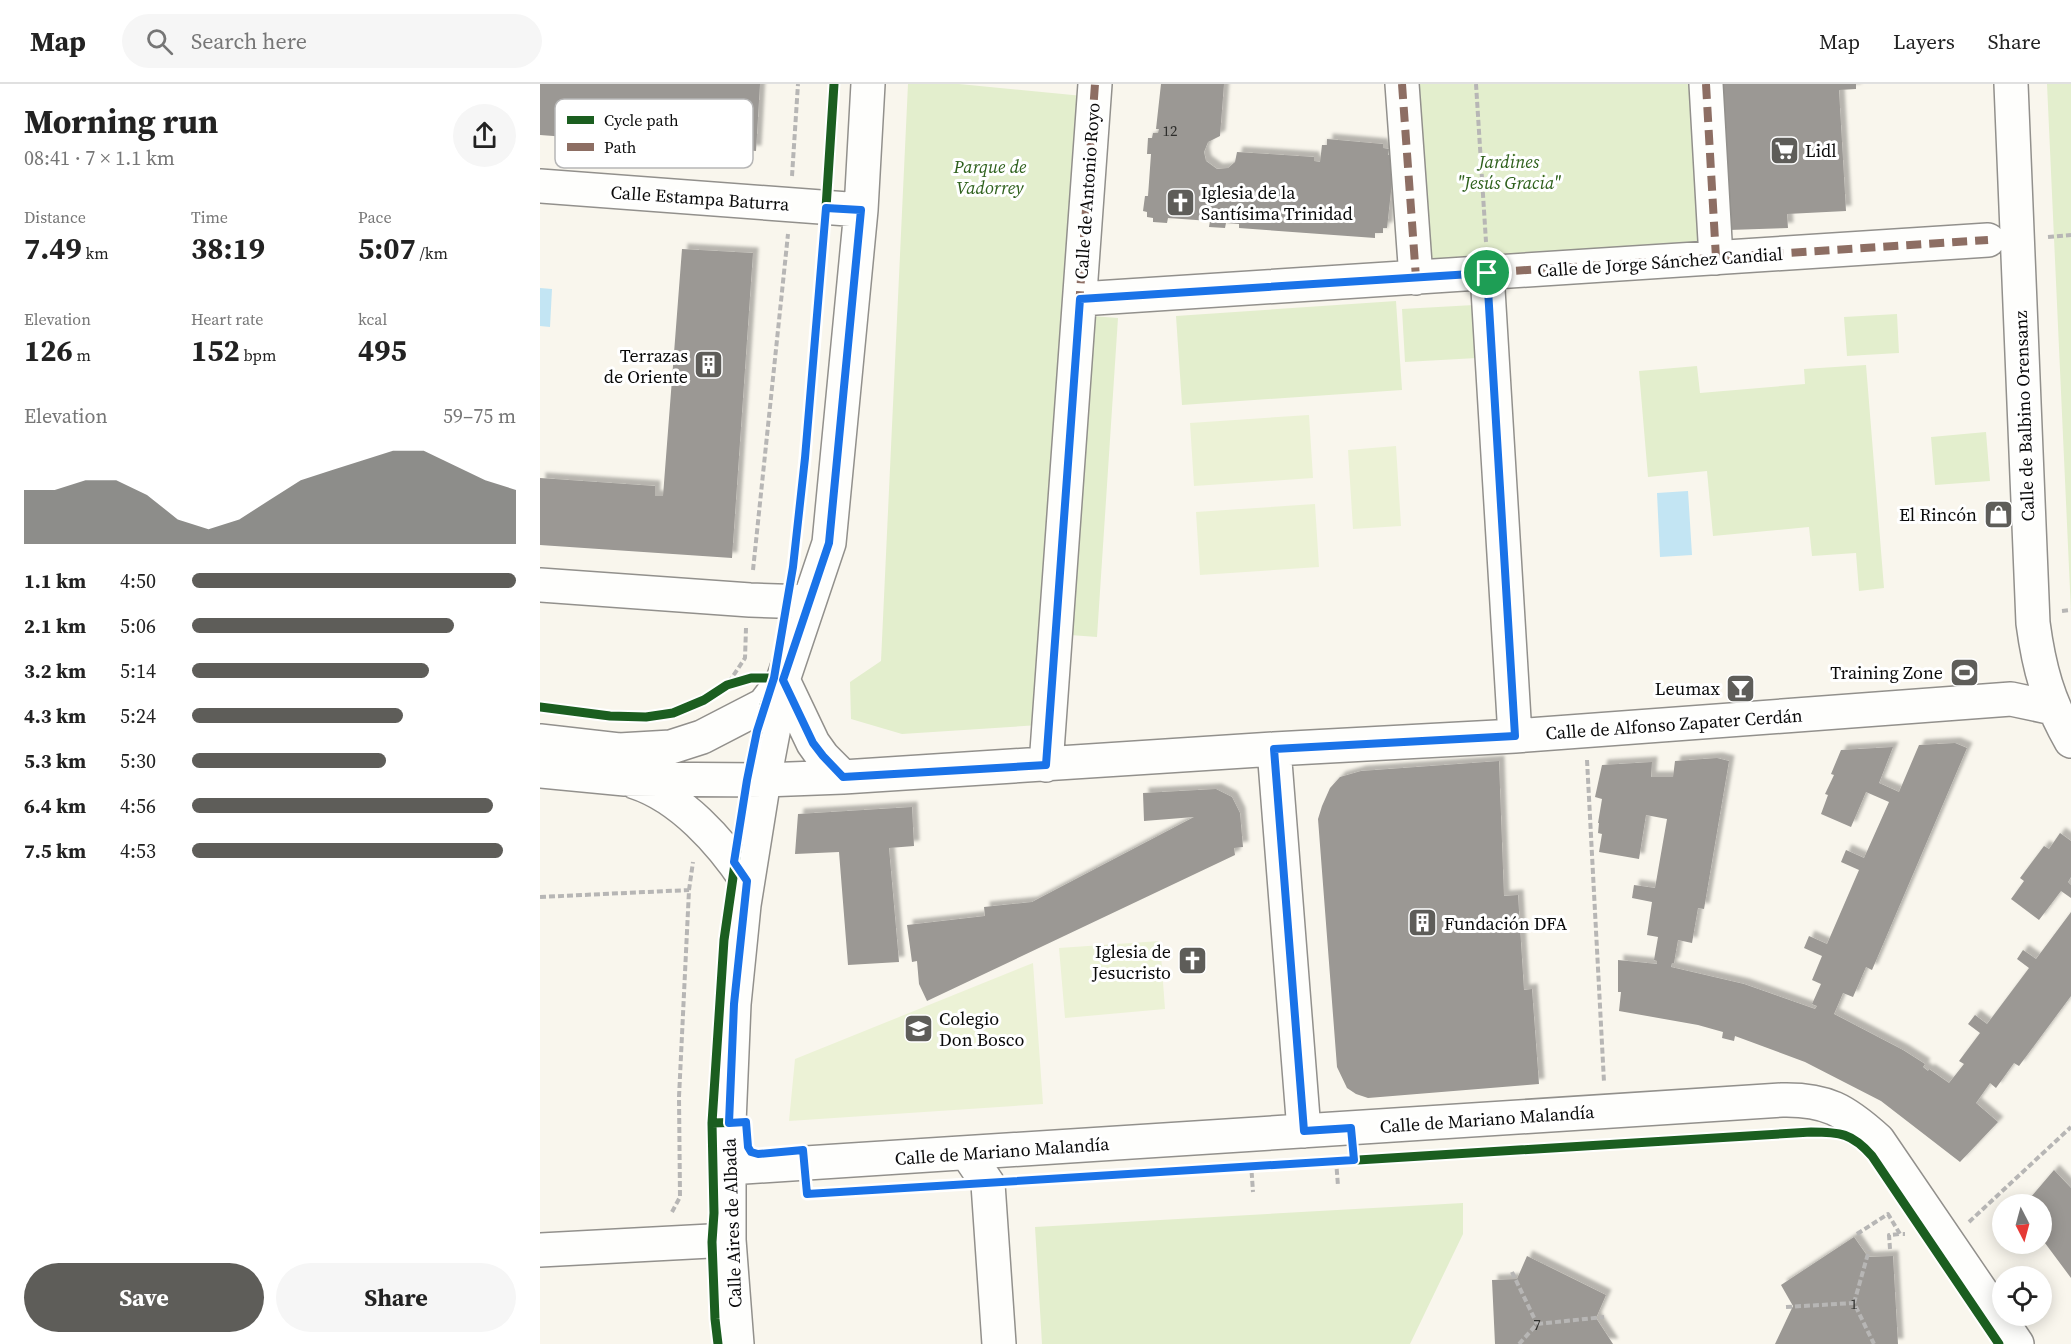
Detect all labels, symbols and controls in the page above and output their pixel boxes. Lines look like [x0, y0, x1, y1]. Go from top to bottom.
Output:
search box [122, 14, 542, 68]
text: Map [30, 22, 86, 60]
icon: search [143, 25, 176, 58]
text: Search here [191, 26, 307, 56]
text: Map [1819, 27, 1860, 56]
text: Layers [1893, 27, 1955, 56]
text: Share [1988, 27, 2041, 56]
text: Morning run [24, 99, 218, 144]
legend [555, 99, 753, 168]
street label: Calle de Antonio Royo [1068, 102, 1106, 280]
button: share [453, 104, 516, 167]
text: Cycle path [604, 109, 679, 131]
house number: 12 [1162, 120, 1178, 141]
supermarket icon: Lidl [1768, 134, 1800, 166]
text: Path [604, 136, 637, 158]
place label: Lidl [1805, 138, 1837, 163]
text: 08:41 · 7 × 1.1 km [24, 144, 175, 172]
park label: Jardines "Jesús Gracia" [1457, 149, 1561, 195]
park label: Parque de Vadorrey [953, 154, 1027, 200]
street label: Calle Estampa Baturra [610, 179, 791, 217]
place label: Iglesia de la Santísima Trinidad [1201, 180, 1353, 226]
church icon: Iglesia de la Santísima Trinidad [1164, 186, 1196, 218]
text: Distance [24, 206, 86, 228]
text: Time [191, 206, 228, 228]
text: Pace [358, 206, 392, 228]
text: 7.49 [24, 228, 82, 269]
text: 38:19 [191, 228, 265, 269]
text: 5:07 [358, 228, 416, 269]
street label: Calle de Jorge Sánchez Candial [1536, 241, 1784, 283]
text: km [82, 242, 109, 264]
text: /km [416, 242, 448, 264]
pin [1461, 247, 1512, 298]
icon: arrive [1470, 256, 1503, 289]
text: Elevation [24, 308, 91, 330]
text: Heart rate [191, 308, 263, 330]
text: kcal [358, 308, 387, 330]
street label: Calle de Balbino Orensanz [2008, 310, 2040, 522]
text: 126 [24, 330, 73, 371]
text: 152 [191, 330, 240, 371]
text: 495 [358, 330, 407, 371]
place label: Terrazas de Oriente [604, 343, 688, 389]
text: m [73, 344, 91, 366]
text: bpm [240, 344, 276, 366]
building icon: Terrazas de Oriente [693, 349, 725, 381]
text: Elevation [24, 402, 108, 430]
text: 59–75 m [443, 402, 516, 430]
shop icon: El Rincón [1982, 498, 2014, 530]
place label: El Rincón [1899, 502, 1977, 527]
text: 1.1 km [24, 567, 86, 595]
text: 4:50 [120, 567, 156, 595]
text: 2.1 km [24, 612, 86, 640]
text: 5:06 [120, 612, 156, 640]
sports icon: Training Zone [1948, 656, 1980, 688]
text: 3.2 km [24, 657, 86, 685]
text: 5:14 [120, 657, 156, 685]
place label: Training Zone [1830, 660, 1943, 685]
bar icon: Leumax [1725, 672, 1757, 704]
place label: Leumax [1655, 676, 1721, 701]
text: 4.3 km [24, 702, 86, 730]
text: 5:24 [120, 702, 156, 730]
street label: Calle de Alfonso Zapater Cerdán [1545, 703, 1803, 745]
text: 5.3 km [24, 747, 86, 775]
text: 5:30 [120, 747, 156, 775]
text: 6.4 km [24, 792, 86, 820]
text: 4:56 [120, 792, 156, 820]
text: 7.5 km [24, 837, 86, 865]
text: 4:53 [120, 837, 156, 865]
building icon: Fundación DFA [1407, 907, 1439, 939]
place label: Fundación DFA [1444, 911, 1567, 936]
place label: Iglesia de Jesucristo [1091, 939, 1171, 985]
church icon: Iglesia de Jesucristo [1176, 945, 1208, 977]
place label: Colegio Don Bosco [939, 1006, 1025, 1052]
school or university icon: Colegio Don Bosco [902, 1012, 934, 1044]
street label: Calle de Mariano Malandía [1379, 1099, 1596, 1139]
street label: Calle de Mariano Malandía [894, 1131, 1111, 1171]
street label: Calle Aires de Albada [717, 1137, 747, 1308]
north arrow [1992, 1194, 2052, 1254]
map controls [1992, 1194, 2052, 1326]
button: Save [24, 1263, 264, 1332]
button: Share [276, 1263, 516, 1332]
button: locate [1992, 1266, 2052, 1326]
house number: 1 [1850, 1293, 1858, 1314]
house number: 7 [1533, 1314, 1541, 1335]

